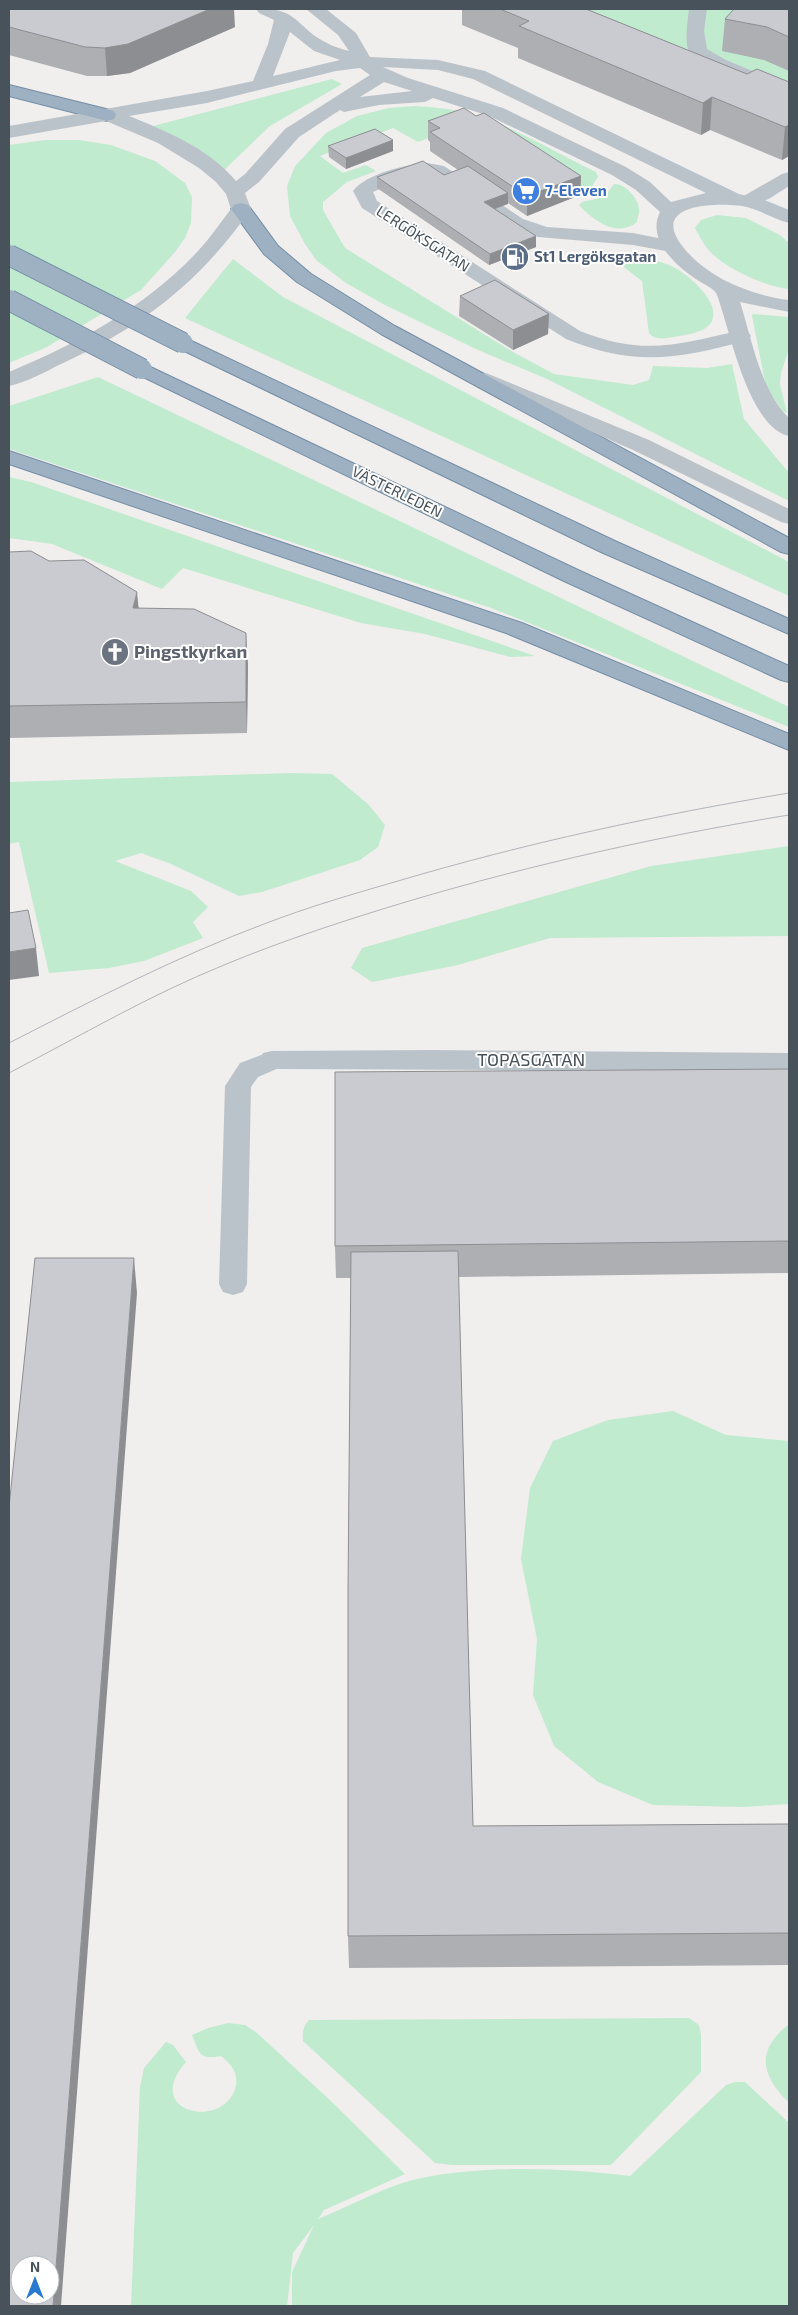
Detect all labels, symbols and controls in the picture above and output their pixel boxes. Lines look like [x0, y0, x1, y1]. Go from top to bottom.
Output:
supermarket icon: 7-Eleven [511, 176, 541, 206]
place label: 7-Eleven [545, 181, 607, 199]
street label: LERGÖKSGATAN [373, 201, 474, 275]
fuel station icon: St1 Lergöksgatan [500, 242, 530, 272]
place label: St1 Lergöksgatan [534, 247, 656, 265]
street label: VÄSTERLEDEN [350, 462, 445, 521]
church icon: Pingstkyrkan [100, 637, 130, 667]
place label: Pingstkyrkan [134, 640, 247, 662]
street label: TOPASGATAN [477, 1048, 585, 1070]
north arrow [10, 2255, 60, 2305]
text: N [30, 2258, 40, 2275]

